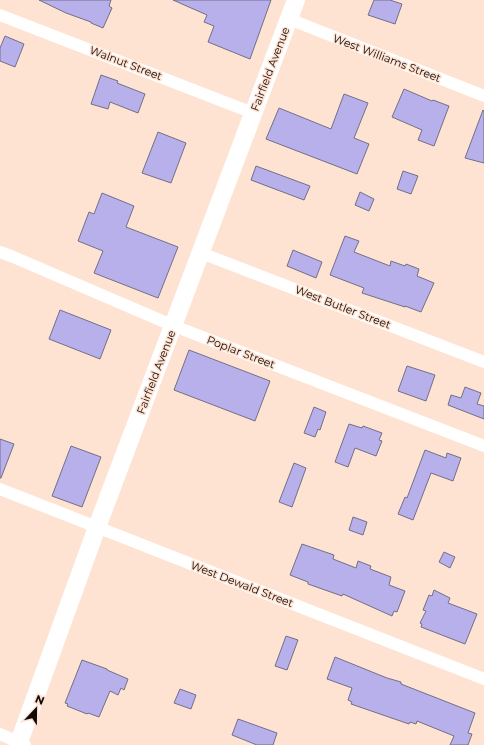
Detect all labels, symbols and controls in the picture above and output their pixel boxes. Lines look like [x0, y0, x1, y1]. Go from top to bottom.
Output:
street label: Fairfield Avenue [248, 25, 293, 113]
street label: West Williams Street [331, 31, 443, 85]
street label: Walnut Street [88, 43, 165, 83]
street label: West Butler Street [293, 282, 393, 332]
street label: Fairfield Avenue [134, 328, 179, 416]
street label: Poplar Street [205, 333, 278, 372]
street label: West Dewald Street [189, 558, 296, 610]
north arrow [16, 689, 56, 729]
text: N [33, 692, 46, 708]

